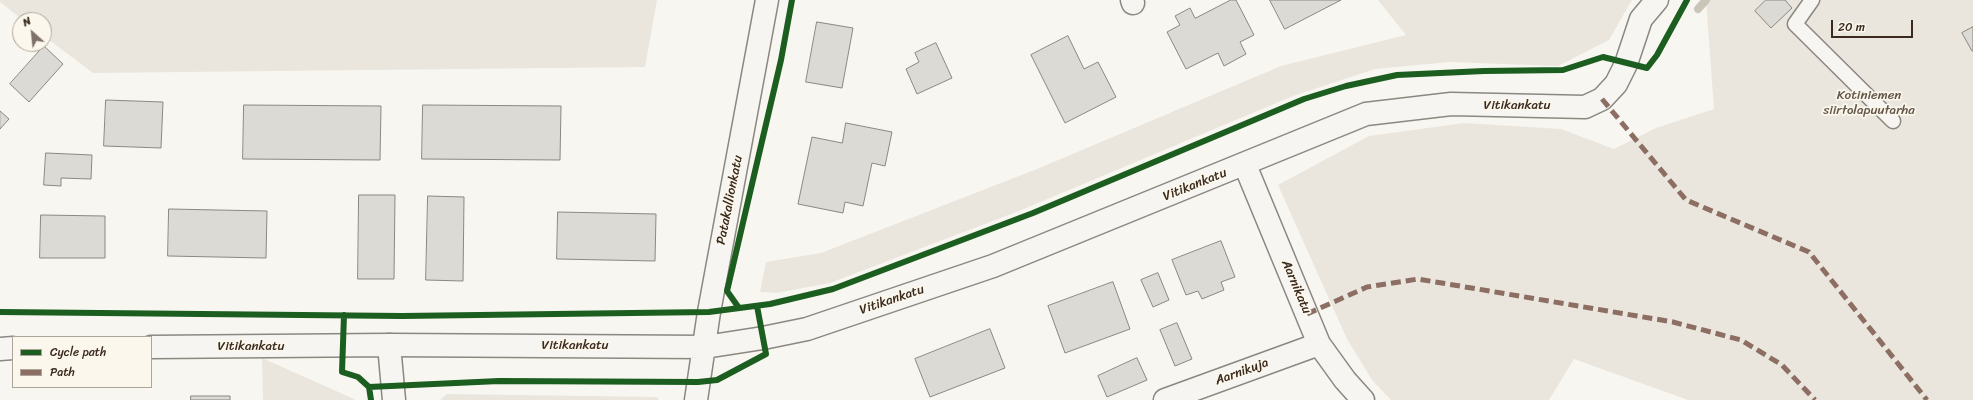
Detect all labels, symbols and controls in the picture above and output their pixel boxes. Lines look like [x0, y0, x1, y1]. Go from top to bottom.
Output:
north arrow [12, 12, 52, 52]
text: N [19, 12, 34, 32]
scale bar [1833, 12, 1915, 38]
text: 20 m [1838, 16, 1865, 38]
park label: Kotiniemen siirtolapuutarha [1823, 88, 1915, 119]
street label: Vitikankatu [1483, 98, 1551, 114]
street label: Patakallionkatu [714, 154, 746, 246]
street label: Vitikankatu [1161, 165, 1229, 205]
street label: Aarnikatu [1278, 258, 1314, 316]
street label: Vitikankatu [858, 282, 926, 318]
legend [12, 336, 152, 388]
street label: Vitikankatu [541, 338, 609, 354]
street label: Vitikankatu [217, 339, 285, 355]
text: Cycle path [50, 341, 106, 363]
street label: Aarnikuja [1213, 355, 1271, 389]
text: Path [50, 361, 75, 383]

